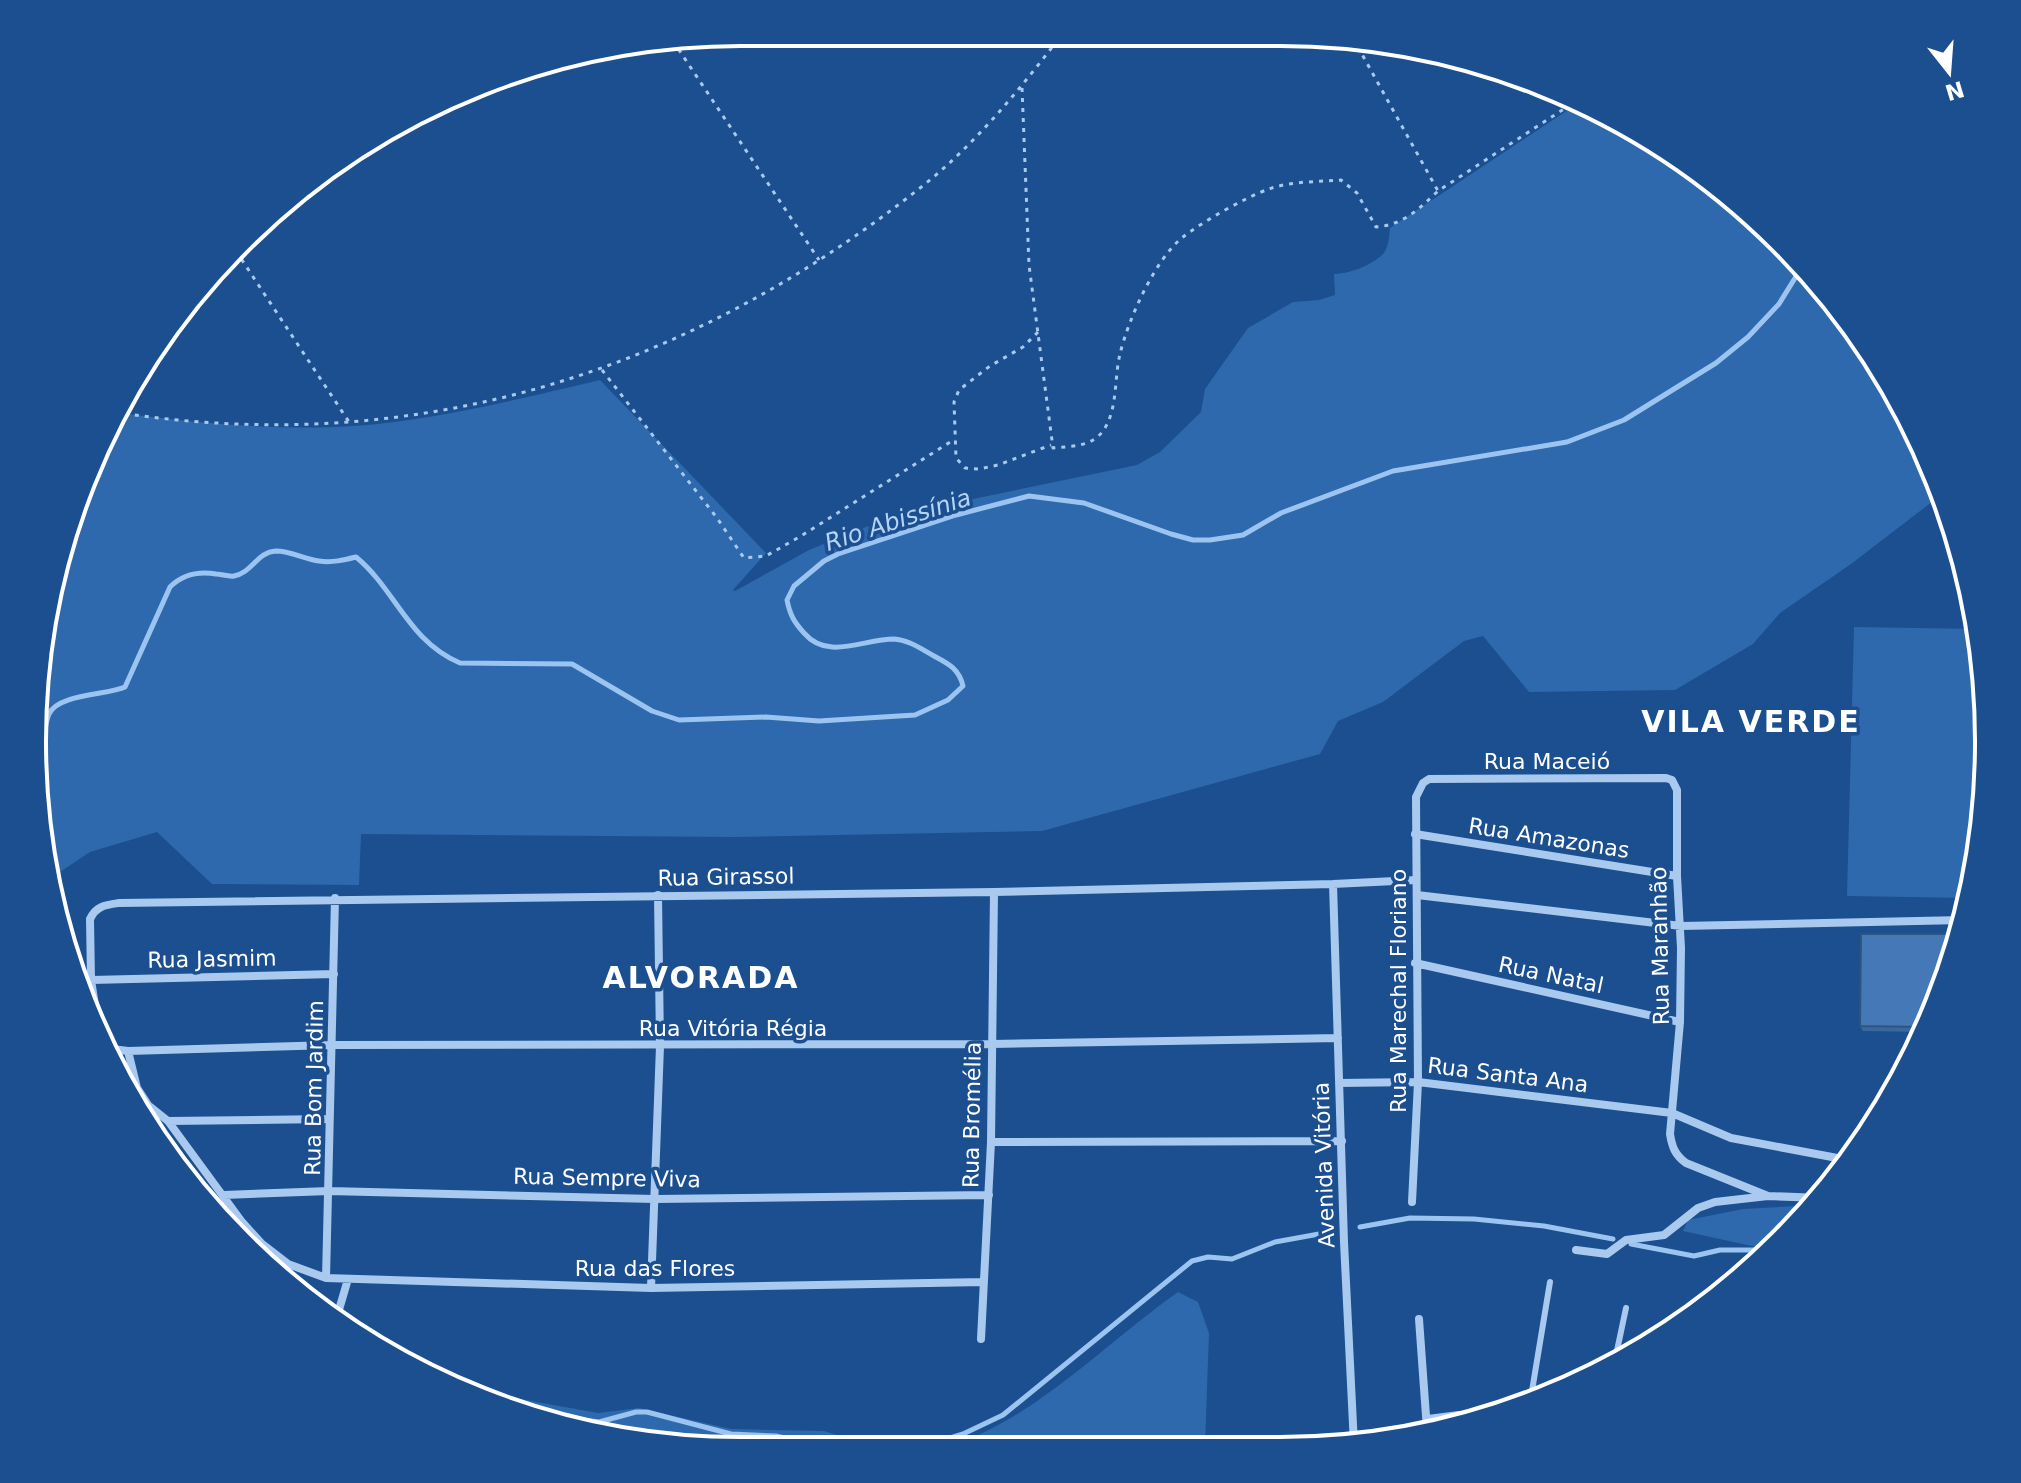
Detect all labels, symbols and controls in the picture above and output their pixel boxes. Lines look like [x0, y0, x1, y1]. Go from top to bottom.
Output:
north arrow [1909, 32, 1989, 112]
text: N [1942, 76, 1967, 105]
water label: Rio Abissínia [821, 483, 975, 557]
district label: VILA VERDE [1641, 704, 1861, 739]
street label: Rua Maceió [1484, 749, 1610, 774]
street label: Rua Amazonas [1467, 813, 1631, 863]
street label: Rua Girassol [657, 863, 795, 891]
street label: Rua Maranhão [1646, 867, 1674, 1025]
street label: Rua Marechal Floriano [1386, 869, 1411, 1113]
street label: Rua Jasmim [147, 945, 277, 973]
street label: Rua Natal [1496, 952, 1606, 998]
district label: ALVORADA [603, 960, 799, 995]
street label: Rua Bom Jardim [300, 1000, 328, 1176]
street label: Rua Vitória Régia [639, 1016, 827, 1041]
street label: Rua Bromélia [958, 1042, 986, 1188]
street label: Rua Santa Ana [1426, 1053, 1590, 1097]
street label: Avenida Vitória [1309, 1082, 1339, 1248]
street label: Rua Sempre Viva [513, 1164, 701, 1192]
street label: Rua das Flores [575, 1256, 735, 1281]

